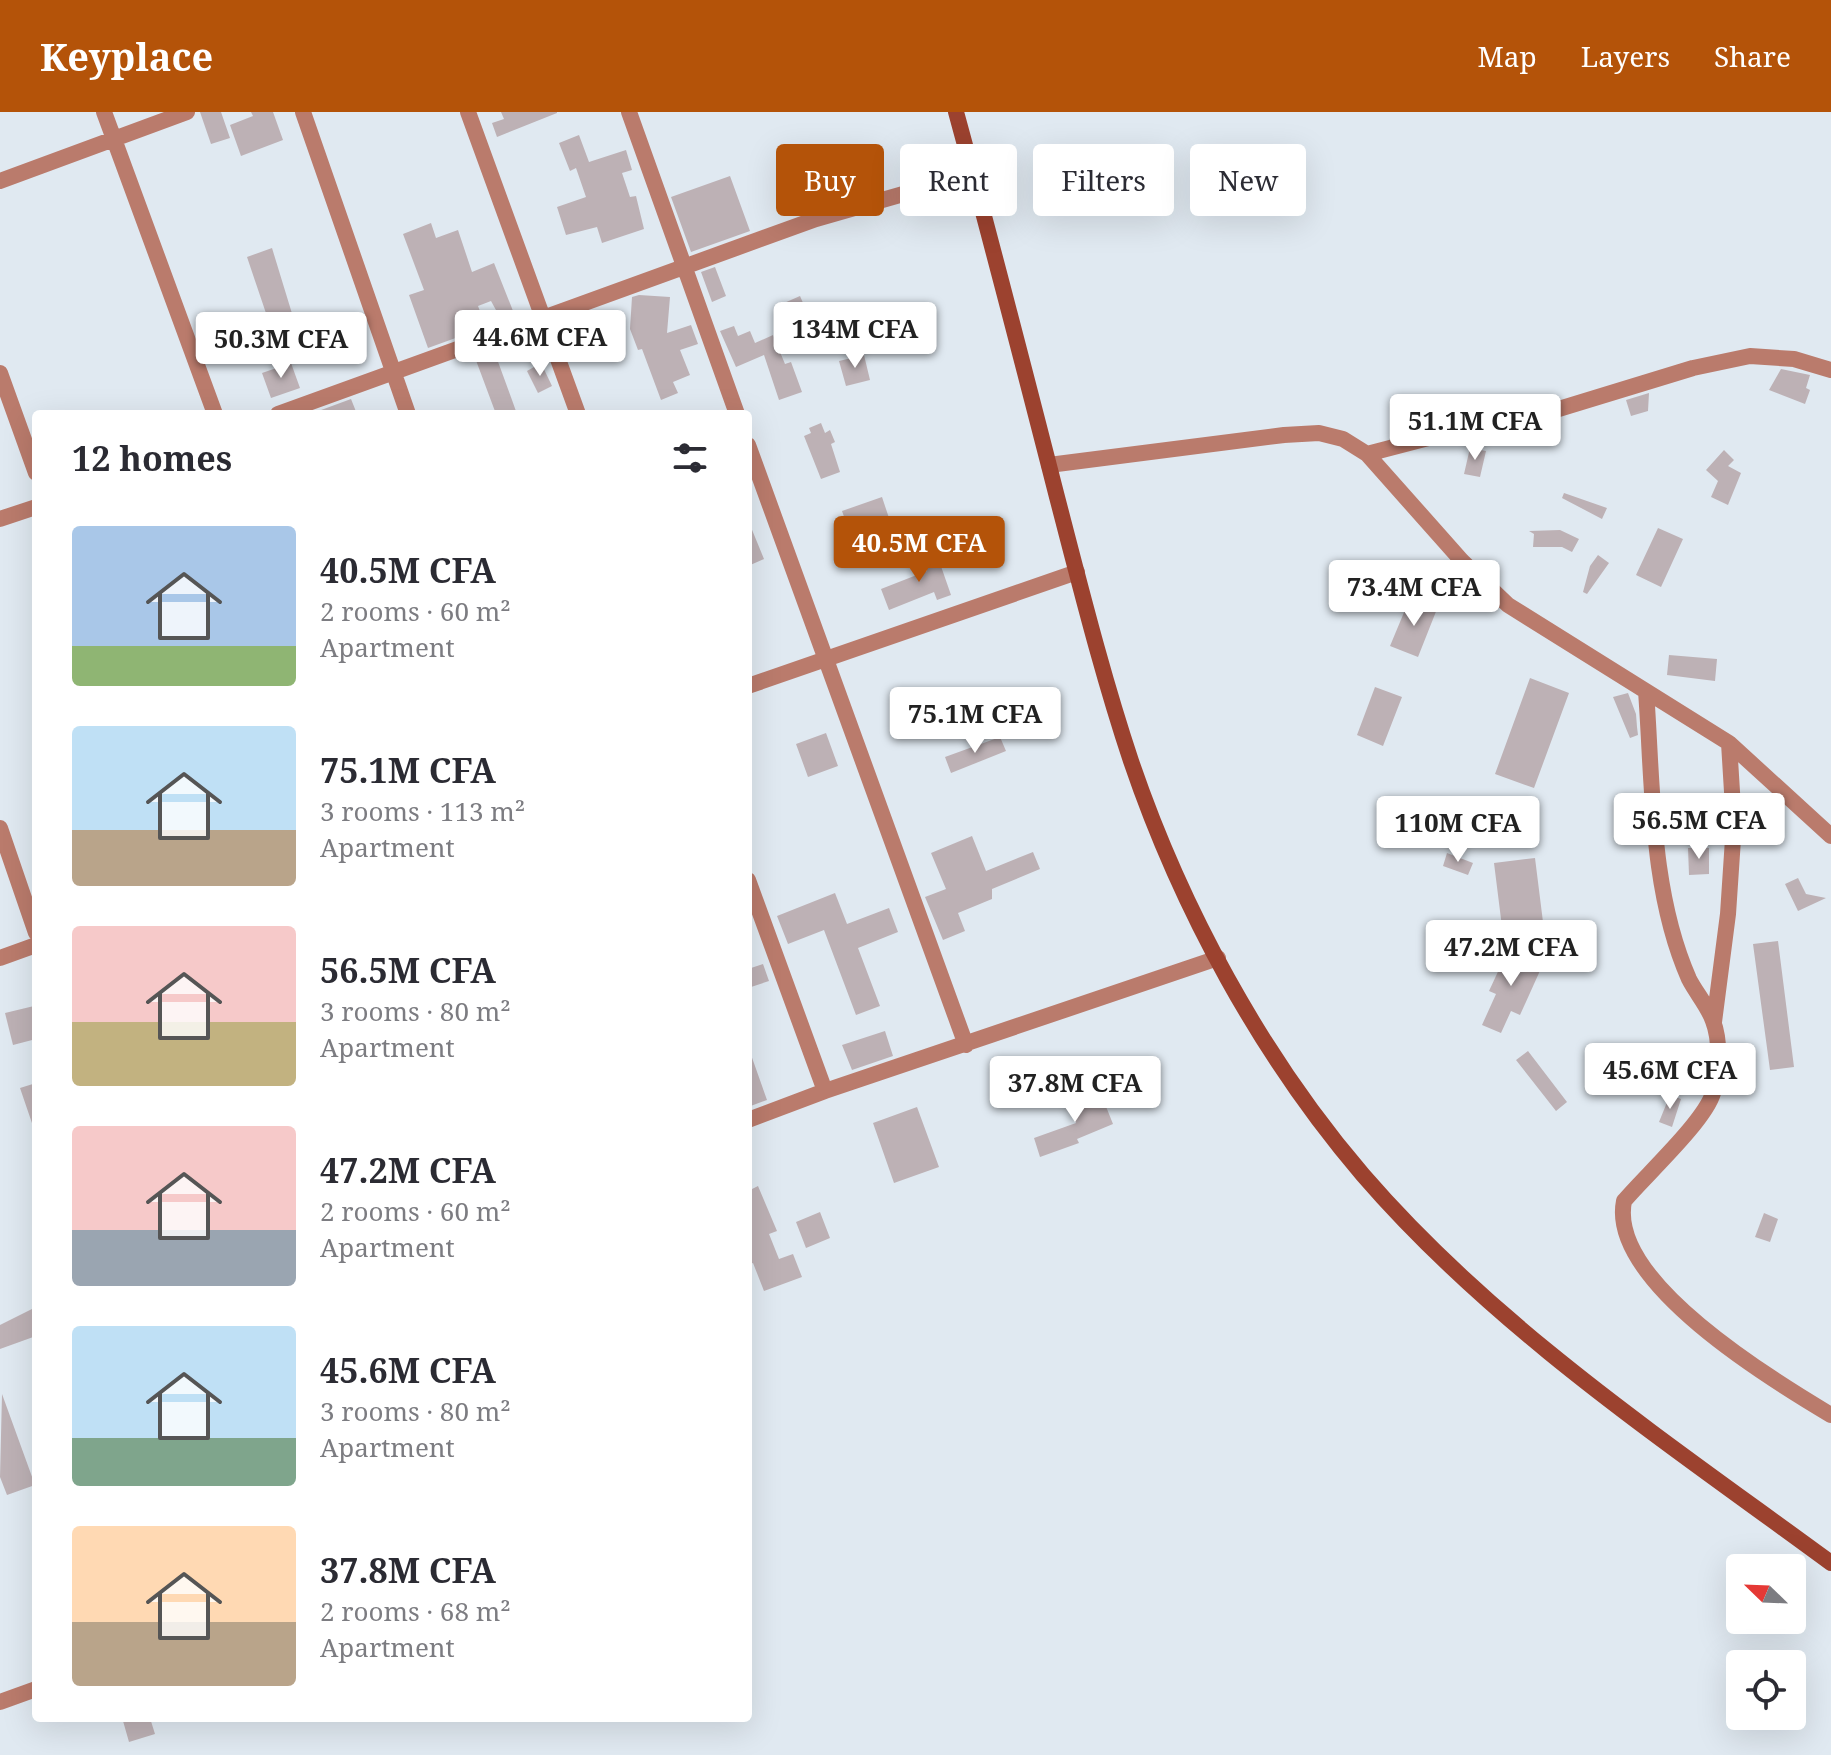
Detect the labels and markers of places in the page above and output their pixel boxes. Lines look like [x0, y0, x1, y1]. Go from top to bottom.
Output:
pin: 134M CFA [772, 302, 938, 370]
pin: 44.6M CFA [448, 310, 632, 378]
pin: 50.3M CFA [189, 312, 373, 380]
pin: 51.1M CFA [1383, 394, 1567, 462]
pin: 40.5M CFA [827, 516, 1011, 584]
pin: 73.4M CFA [1322, 560, 1506, 628]
pin: 75.1M CFA [883, 687, 1067, 755]
pin: 56.5M CFA [1607, 793, 1791, 861]
pin: 110M CFA [1375, 796, 1541, 864]
pin: 47.2M CFA [1419, 920, 1603, 988]
pin: 45.6M CFA [1578, 1043, 1762, 1111]
pin: 37.8M CFA [983, 1056, 1167, 1124]

